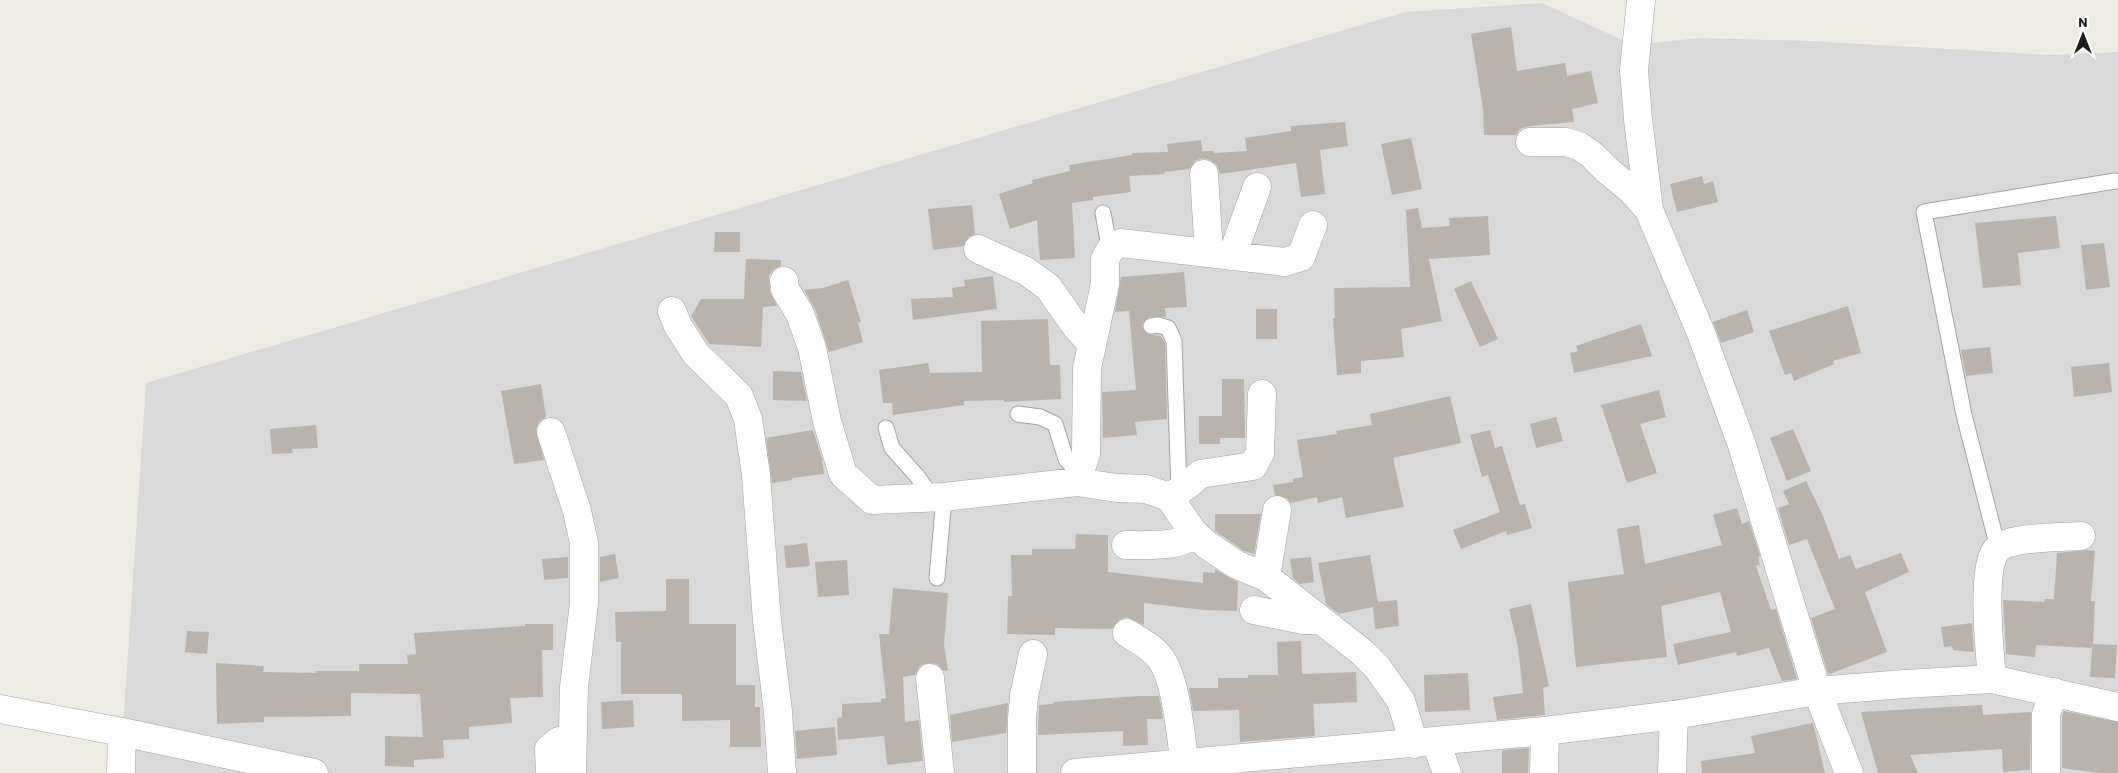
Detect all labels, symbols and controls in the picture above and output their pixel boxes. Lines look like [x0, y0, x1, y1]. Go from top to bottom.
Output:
north arrow [2058, 10, 2108, 60]
text: N [2078, 13, 2088, 30]

